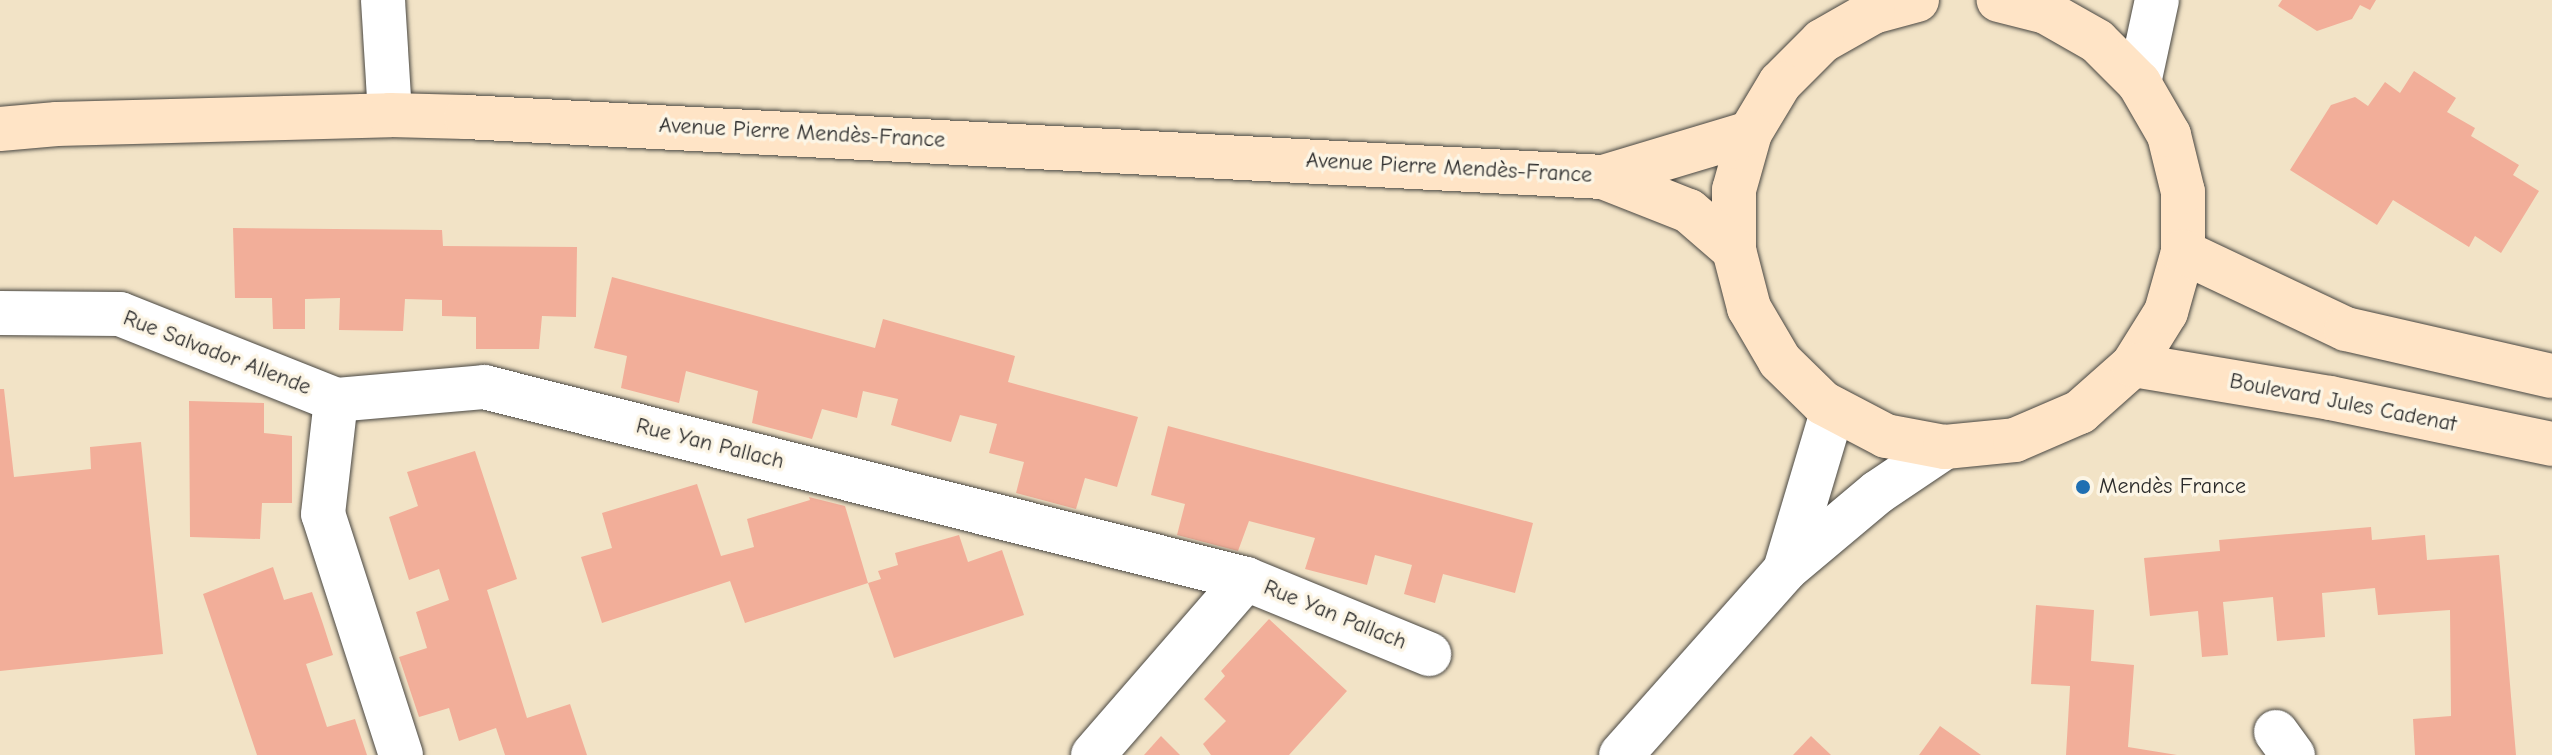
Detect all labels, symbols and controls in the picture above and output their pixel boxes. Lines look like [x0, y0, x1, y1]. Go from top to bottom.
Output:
street label: Avenue Pierre Mendès-France [658, 112, 946, 154]
street label: Avenue Pierre Mendès-France [1305, 147, 1593, 189]
street label: Rue Salvador Allende [119, 305, 315, 401]
street label: Boulevard Jules Cadenat [2227, 368, 2459, 438]
street label: Rue Yan Pallach [633, 413, 787, 475]
place label: Mendès France [2099, 474, 2246, 500]
marker: Mendès France [2074, 478, 2092, 496]
street label: Rue Yan Pallach [1260, 574, 1410, 656]

